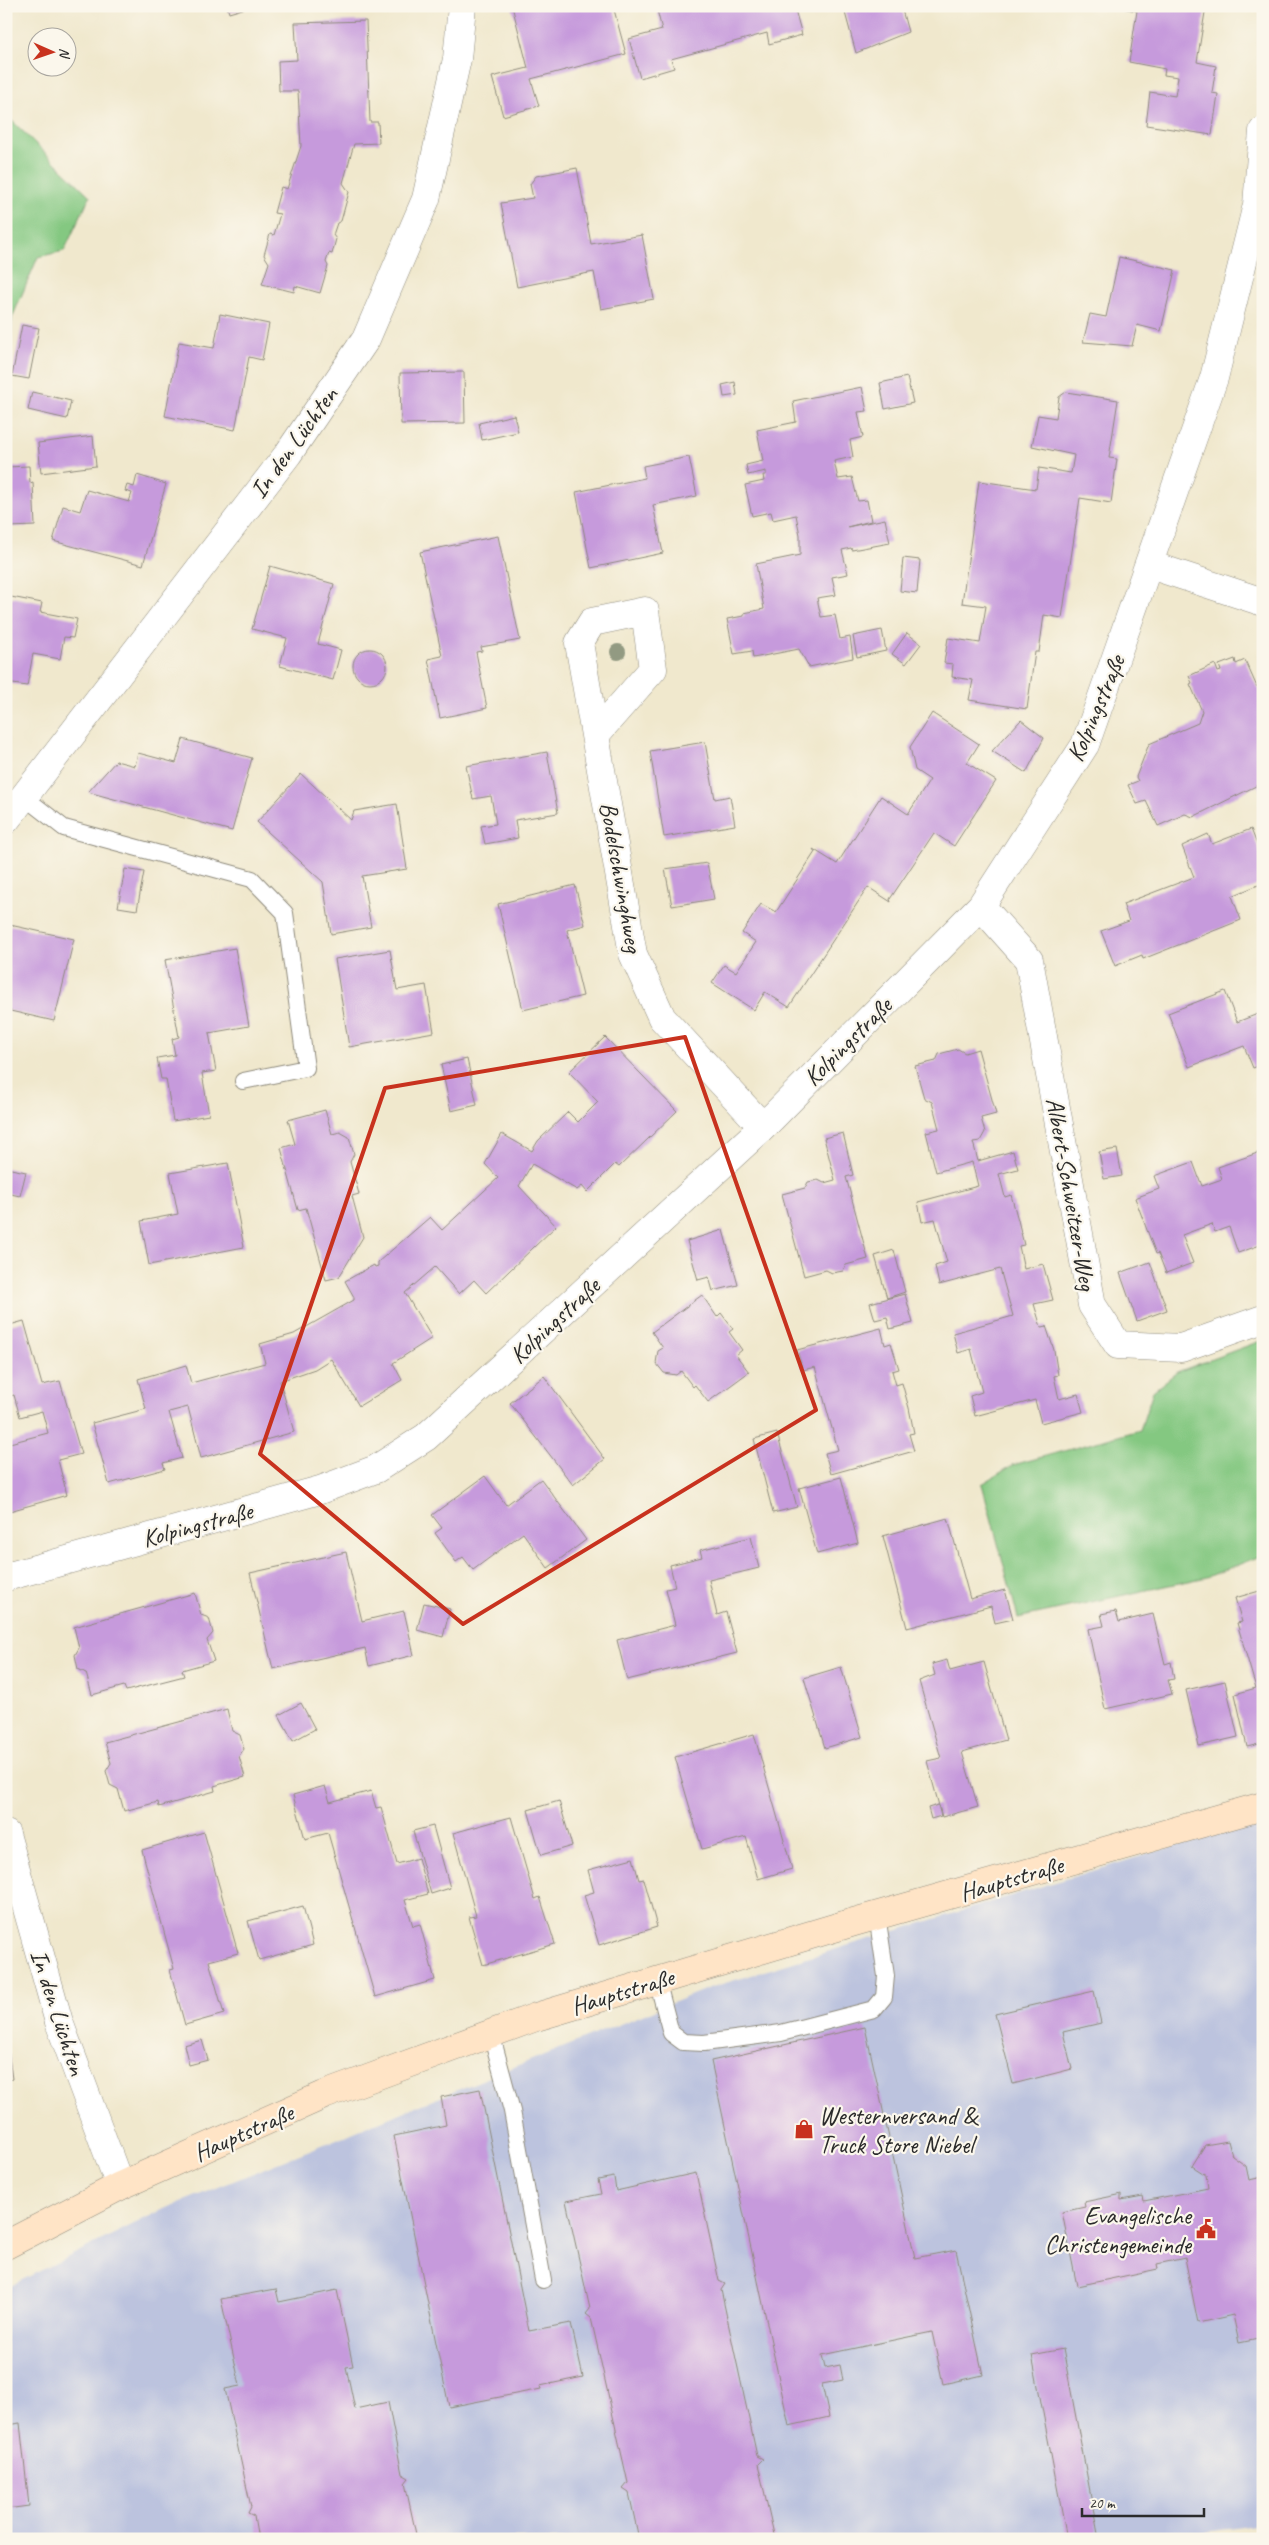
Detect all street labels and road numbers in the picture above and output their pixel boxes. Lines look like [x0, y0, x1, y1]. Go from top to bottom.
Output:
street label: In den Lüchten [243, 380, 345, 505]
street label: Kolpingstraße [1059, 649, 1133, 766]
street label: Bodelschwinghweg [592, 800, 650, 957]
street label: Kolpingstraße [797, 989, 900, 1093]
street label: Albert-Schweitzer-Weg [1038, 1095, 1104, 1294]
street label: Kolpingstraße [503, 1269, 608, 1371]
street label: Kolpingstraße [139, 1494, 258, 1555]
street label: Hauptstraße [956, 1848, 1068, 1909]
street label: In den Lüchten [23, 1946, 94, 2080]
street label: Hauptstraße [567, 1961, 679, 2023]
street label: Hauptstraße [188, 2096, 300, 2169]

